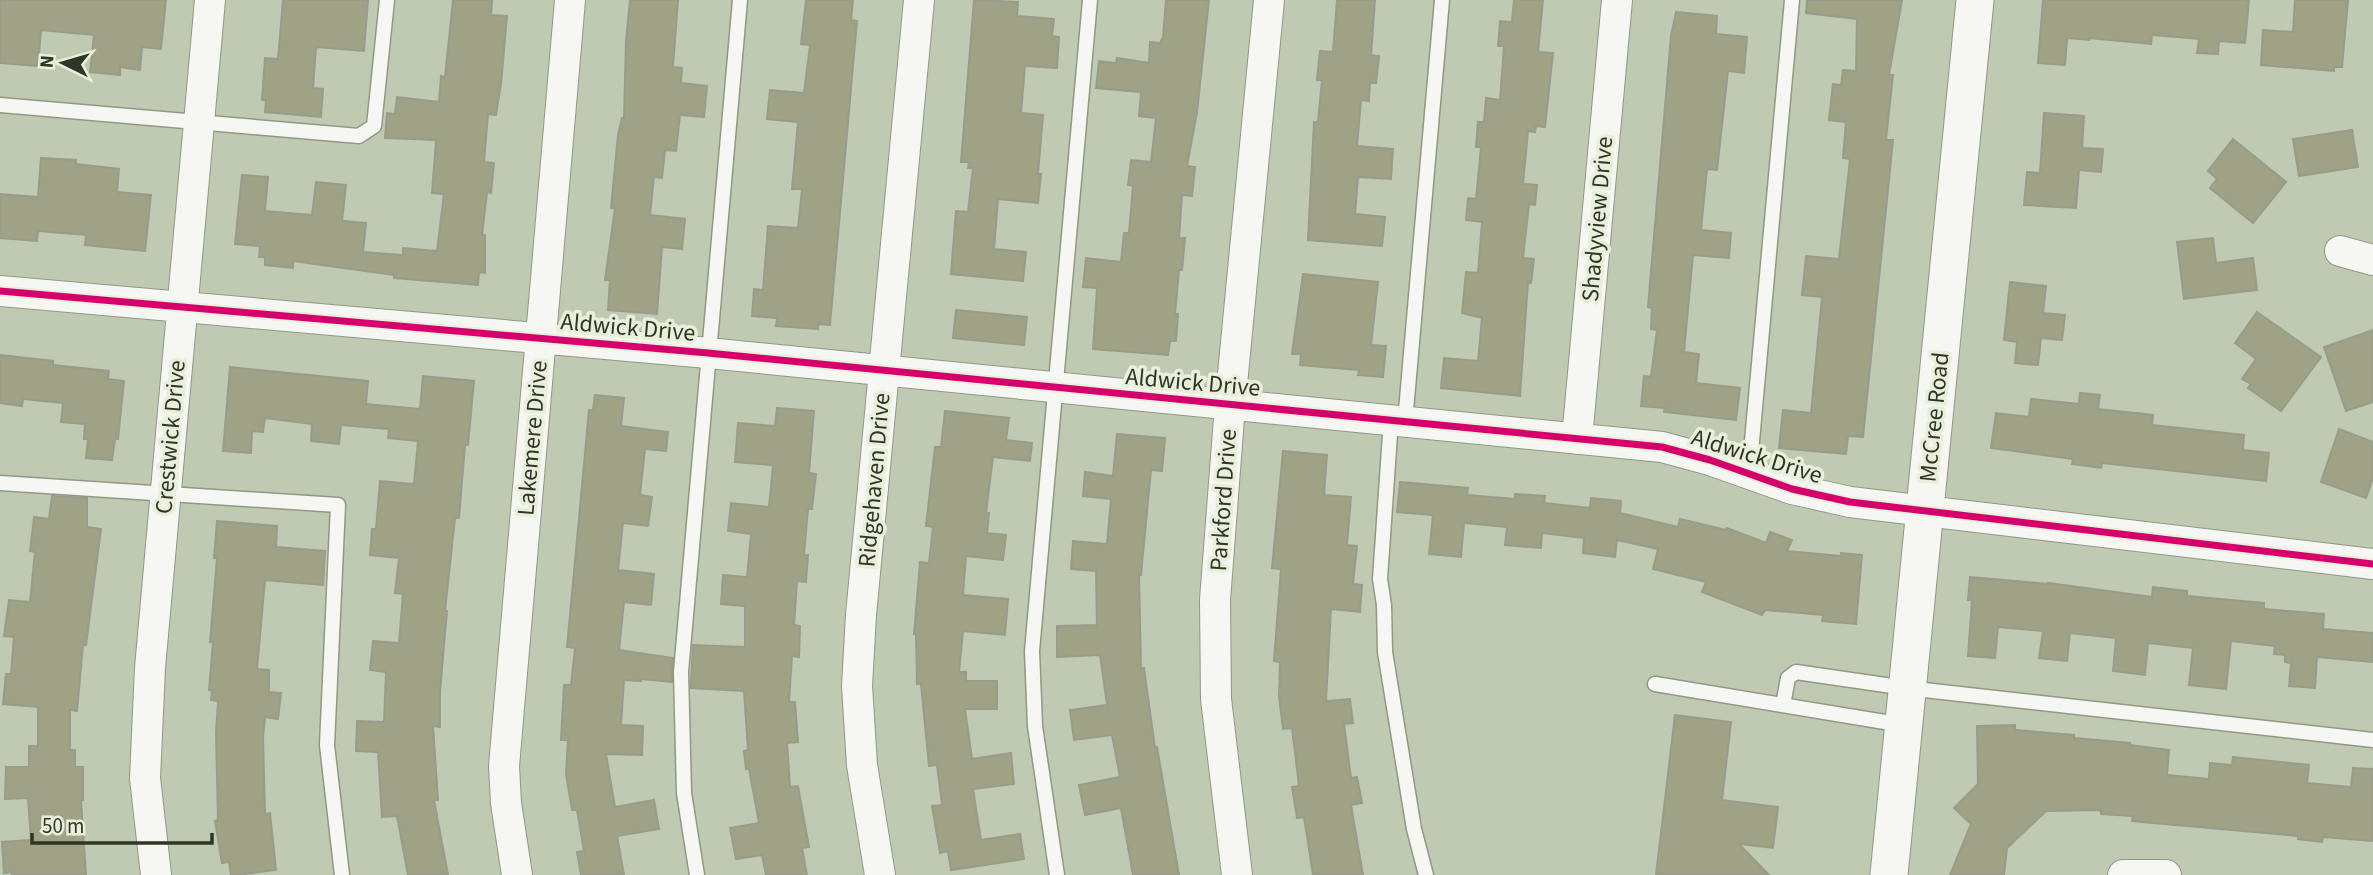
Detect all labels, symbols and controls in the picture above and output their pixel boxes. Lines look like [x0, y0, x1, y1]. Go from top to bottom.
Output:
north arrow [28, 28, 98, 98]
text: N [34, 54, 62, 69]
street label: Shadyview Drive [1573, 135, 1622, 303]
street label: Aldwick Drive [559, 304, 697, 351]
street label: McCree Road [1910, 350, 1959, 484]
street label: Crestwick Drive [146, 359, 195, 515]
street label: Lakemere Drive [508, 359, 557, 517]
street label: Aldwick Drive [1124, 359, 1262, 406]
street label: Ridgehaven Drive [849, 392, 900, 569]
street label: Aldwick Drive [1687, 420, 1827, 493]
street label: Parkford Drive [1201, 428, 1246, 573]
scale bar [32, 802, 212, 846]
text: 50 m [42, 811, 84, 841]

